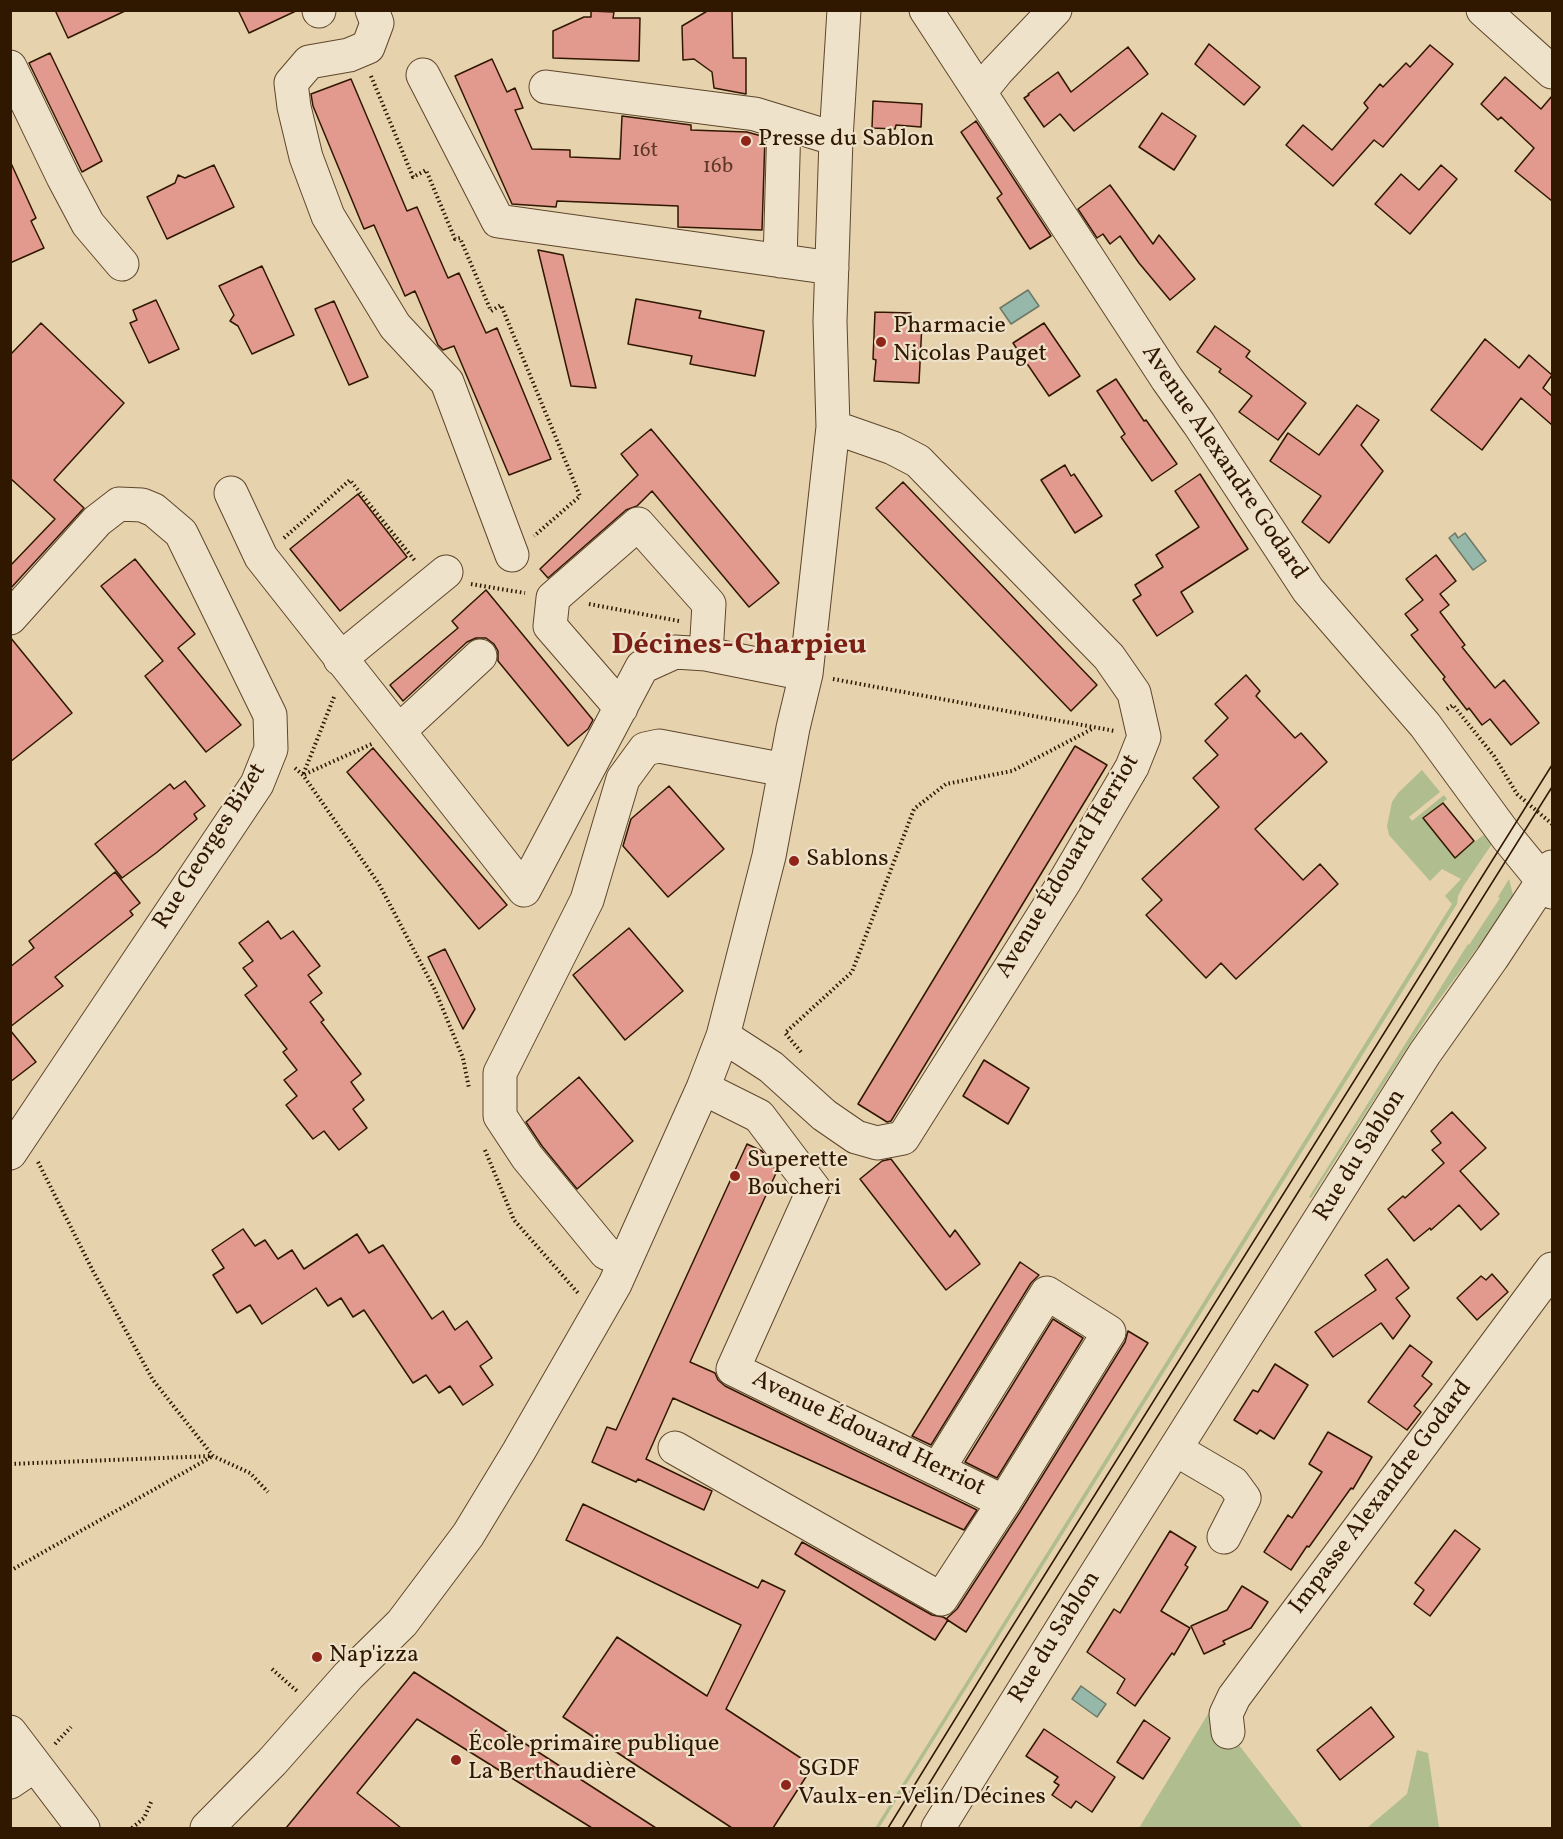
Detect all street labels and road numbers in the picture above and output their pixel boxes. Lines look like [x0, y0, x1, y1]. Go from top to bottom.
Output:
street label: Avenue Alexandre Godard [1134, 340, 1312, 586]
street label: Avenue Édouard Herriot [991, 750, 1147, 984]
street label: Rue Georges Bizet [148, 759, 274, 935]
street label: Rue du Sablon [1309, 1085, 1413, 1227]
street label: Avenue Édouard Herriot [747, 1366, 989, 1504]
street label: Impasse Alexandre Godard [1285, 1375, 1479, 1621]
street label: Rue du Sablon [1004, 1567, 1108, 1709]

